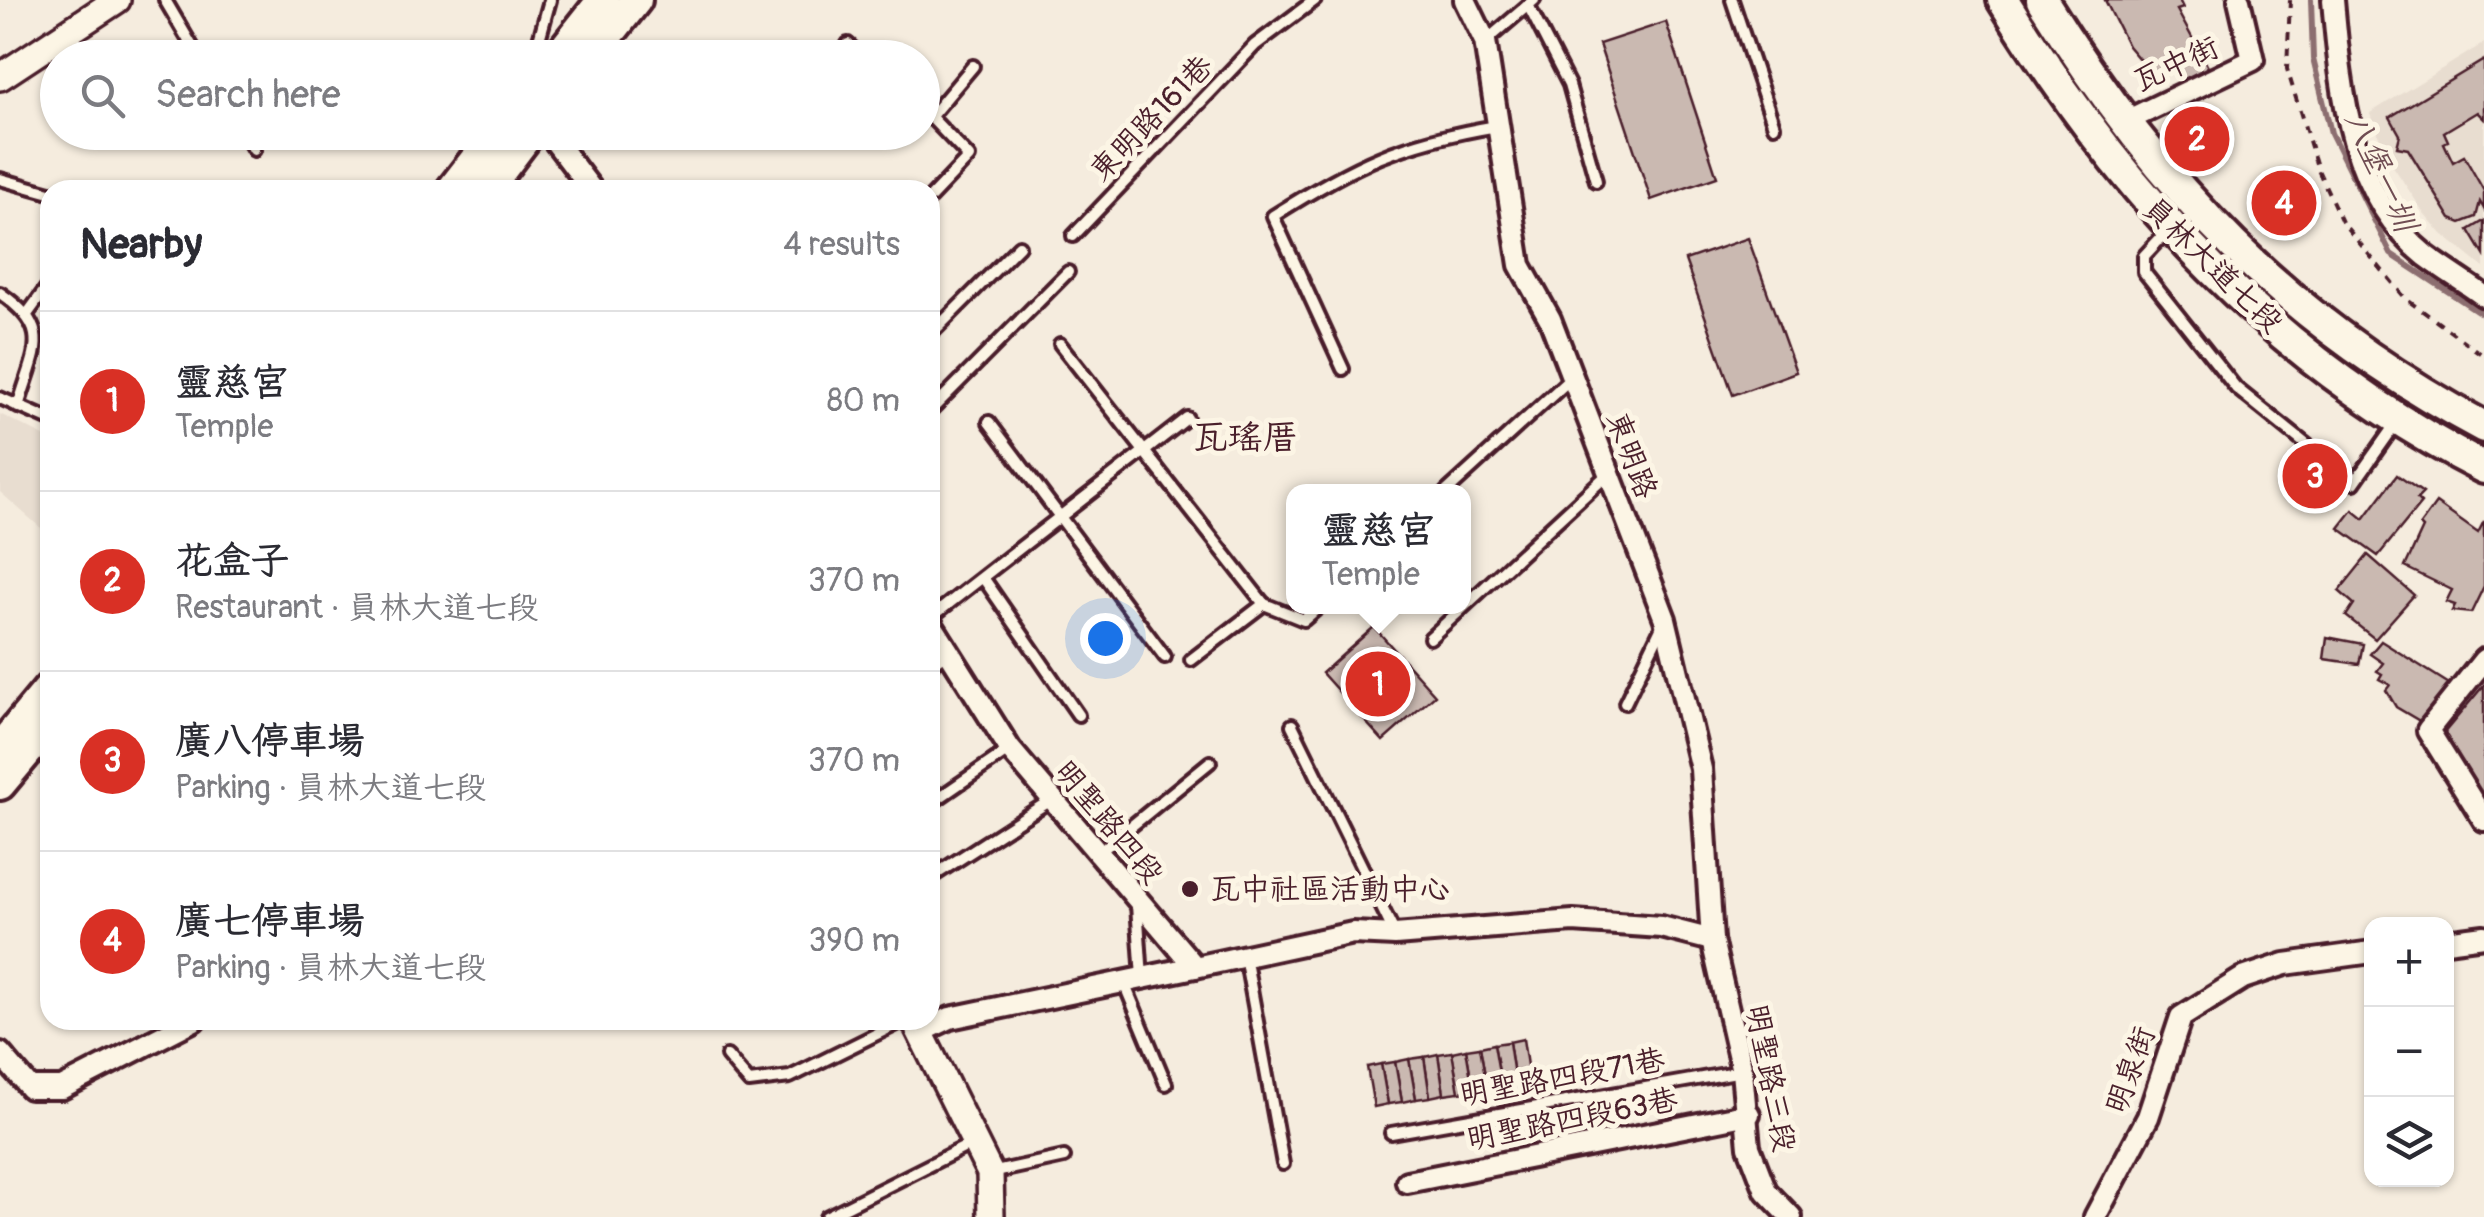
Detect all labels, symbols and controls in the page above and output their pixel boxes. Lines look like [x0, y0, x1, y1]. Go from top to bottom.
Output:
street label: 瓦中街 [2128, 29, 2225, 100]
search box [40, 40, 940, 150]
street label: 東明路161巷 [1082, 48, 1221, 189]
icon: search [75, 68, 130, 123]
text: Search here [155, 71, 341, 119]
pin: 2 [2164, 102, 2230, 176]
water label: 八堡一圳 [2335, 105, 2427, 241]
pin: 4 [2252, 166, 2316, 240]
street label: 員林大道七段 [2135, 190, 2290, 341]
text: Nearby [80, 219, 202, 271]
text: 4 results [783, 225, 900, 265]
text: 靈慈宮 [175, 359, 289, 407]
text: 1 [106, 381, 119, 421]
text: 80 m [827, 381, 900, 421]
text: Temple [175, 407, 273, 447]
street label: 東明路 [1598, 407, 1665, 504]
district label: 瓦瑤厝 [1192, 416, 1298, 460]
pin: 3 [2282, 438, 2348, 514]
popup [1286, 484, 1471, 614]
text: 靈慈宮 [1321, 507, 1436, 555]
text: 花盒子 [175, 537, 289, 585]
text: Temple [1321, 555, 1420, 595]
text: 2 [104, 561, 121, 601]
text: 370 m [808, 561, 900, 601]
text: Restaurant · 員林大道七段 [175, 588, 539, 628]
your location [1080, 613, 1131, 664]
pin: 1 [1346, 646, 1410, 722]
text: 廣八停車場 [175, 717, 365, 765]
text: 3 [104, 741, 121, 781]
text: 370 m [808, 741, 900, 781]
street label: 明聖路四段 [1046, 753, 1171, 892]
text: Parking · 員林大道七段 [175, 768, 487, 808]
place label: 瓦中社區活動中心 [1210, 871, 1450, 908]
marker: 瓦中社區活動中心 [1179, 878, 1201, 900]
text: 廣七停車場 [175, 897, 365, 945]
map controls [2364, 917, 2454, 1187]
button: + [2364, 917, 2454, 1007]
text: 4 [103, 921, 122, 961]
text: 390 m [808, 921, 900, 961]
text: Parking · 員林大道七段 [175, 948, 487, 988]
street label: 明聖路三段 [1738, 1001, 1803, 1155]
button: − [2364, 1007, 2454, 1097]
street label: 明泉街 [2098, 1022, 2163, 1119]
street label: 明聖路四段71巷 [1457, 1041, 1668, 1114]
street label: 明聖路四段63巷 [1463, 1081, 1681, 1158]
button: layers [2364, 1097, 2454, 1187]

